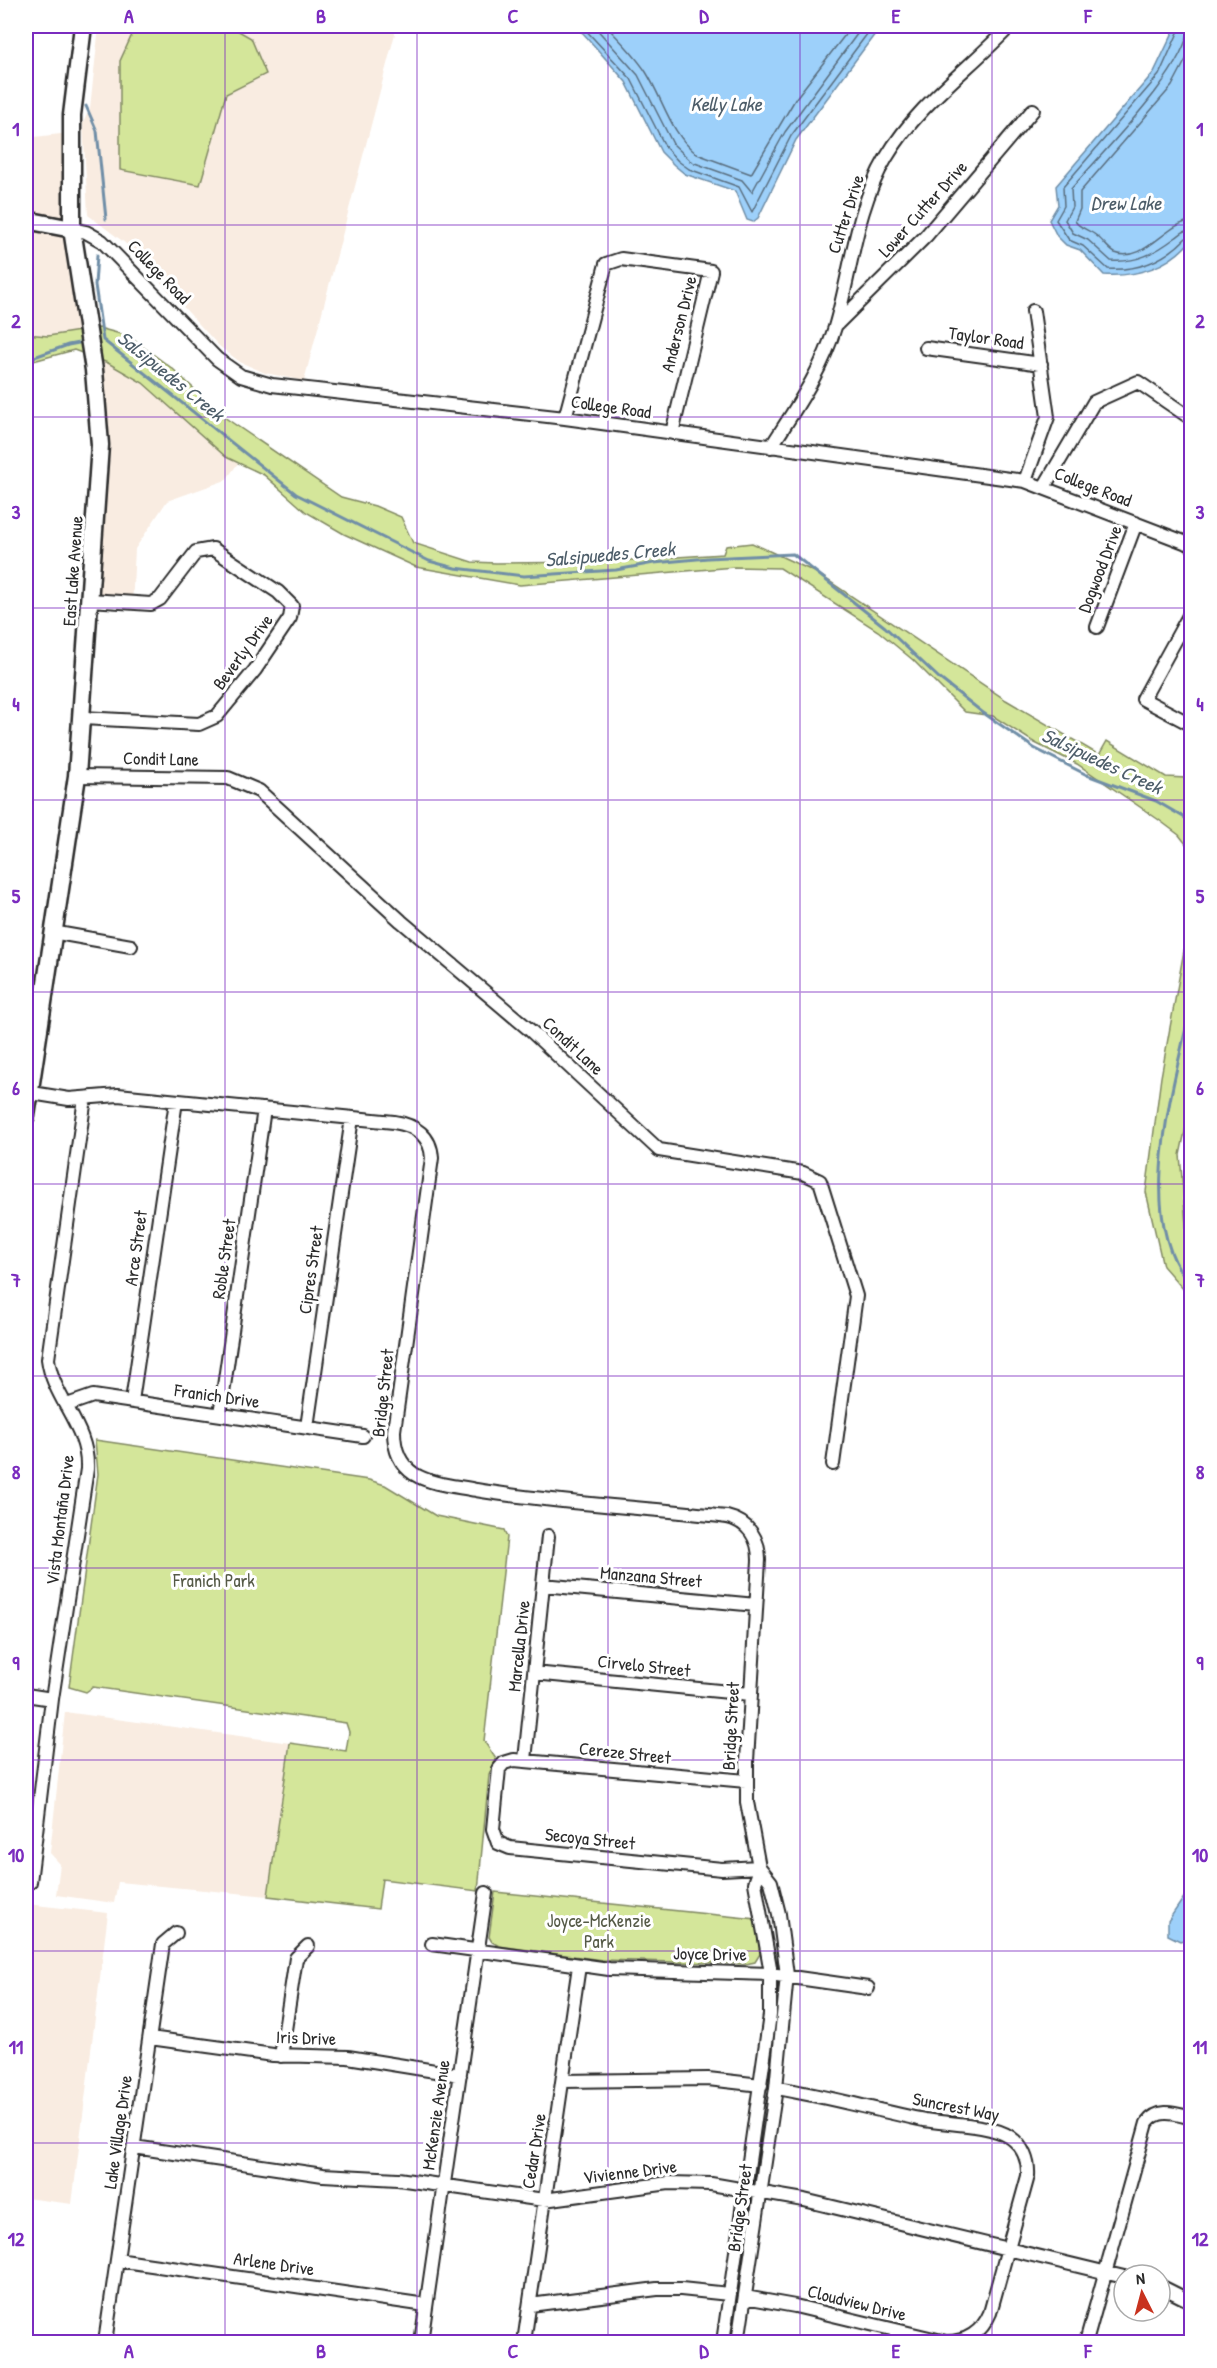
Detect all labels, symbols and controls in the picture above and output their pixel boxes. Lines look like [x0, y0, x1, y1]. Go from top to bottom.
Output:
text: A [124, 2, 134, 29]
text: B [316, 2, 326, 29]
text: C [508, 2, 519, 29]
text: D [699, 2, 709, 29]
text: E [892, 2, 901, 29]
text: F [1083, 2, 1093, 29]
water label: Kelly Lake [690, 90, 763, 118]
text: 1 [12, 115, 20, 142]
text: 1 [1196, 115, 1204, 142]
street label: Lower Cutter Drive [872, 155, 973, 262]
street label: Cutter Drive [821, 171, 870, 256]
water label: Drew Lake [1091, 189, 1162, 216]
street label: College Road [122, 234, 196, 309]
street label: Anderson Drive [654, 273, 703, 375]
text: 2 [11, 307, 21, 334]
text: 2 [1195, 307, 1205, 334]
street label: Taylor Road [947, 320, 1025, 355]
water label: Salsipuedes Creek [112, 324, 232, 429]
street label: College Road [569, 388, 653, 425]
street label: College Road [1051, 460, 1135, 513]
text: 3 [12, 498, 21, 525]
text: 3 [1196, 498, 1205, 525]
street label: East Lake Avenue [56, 515, 89, 627]
street label: Dogwood Drive [1071, 522, 1128, 616]
water label: Salsipuedes Creek [544, 534, 678, 574]
street label: Beverly Drive [207, 609, 279, 695]
text: 4 [12, 690, 20, 717]
text: 4 [1196, 690, 1204, 717]
water label: Salsipuedes Creek [1037, 721, 1168, 802]
street label: Condit Lane [123, 745, 199, 772]
text: 5 [12, 882, 21, 909]
text: 5 [1196, 882, 1205, 909]
street label: Condit Lane [537, 1011, 610, 1081]
text: 6 [12, 1074, 20, 1101]
text: 6 [1196, 1074, 1204, 1101]
street label: Arce Street [118, 1208, 153, 1287]
street label: Roble Street [206, 1216, 242, 1301]
street label: Cipres Street [292, 1223, 329, 1316]
text: 7 [10, 1266, 21, 1293]
text: 7 [1194, 1266, 1205, 1293]
street label: Bridge Street [365, 1347, 400, 1438]
street label: Franich Drive [172, 1377, 261, 1414]
street label: Vista Montaña Drive [39, 1453, 80, 1586]
text: 8 [12, 1458, 21, 1485]
text: 8 [1196, 1458, 1205, 1485]
street label: Manzana Street [599, 1560, 704, 1593]
park label: Franich Park [172, 1568, 255, 1593]
street label: Marcella Drive [501, 1599, 536, 1693]
street label: Cirvelo Street [596, 1648, 693, 1683]
text: 9 [12, 1649, 20, 1676]
text: 9 [1196, 1649, 1204, 1676]
street label: Bridge Street [716, 1680, 745, 1771]
street label: Cereze Street [578, 1735, 673, 1770]
street label: Secoya Street [544, 1821, 637, 1856]
text: 10 [8, 1841, 24, 1868]
text: 10 [1192, 1841, 1208, 1868]
park label: Joyce-McKenzie Park [547, 1908, 651, 1954]
street label: Joyce Drive [673, 1940, 747, 1967]
street label: Iris Drive [276, 2024, 337, 2051]
text: 11 [9, 2033, 23, 2060]
text: 11 [1193, 2033, 1207, 2060]
street label: McKenzie Avenue [415, 2058, 456, 2172]
street label: Lake Village Drive [97, 2073, 138, 2190]
street label: Suncrest Way [911, 2086, 1002, 2127]
street label: Cedar Drive [515, 2111, 552, 2190]
street label: Vivienne Drive [582, 2153, 678, 2190]
street label: Bridge Street [721, 2162, 758, 2253]
text: 12 [8, 2225, 25, 2252]
text: 12 [1192, 2225, 1209, 2252]
street label: Arlene Drive [232, 2245, 316, 2282]
north arrow [1112, 2263, 1172, 2323]
text: N [1135, 2267, 1146, 2289]
street label: Cloudview Drive [805, 2278, 909, 2327]
text: A [124, 2337, 134, 2364]
text: B [316, 2337, 326, 2364]
text: C [508, 2337, 519, 2364]
text: D [699, 2337, 709, 2364]
text: E [892, 2337, 901, 2364]
text: F [1083, 2337, 1093, 2364]

